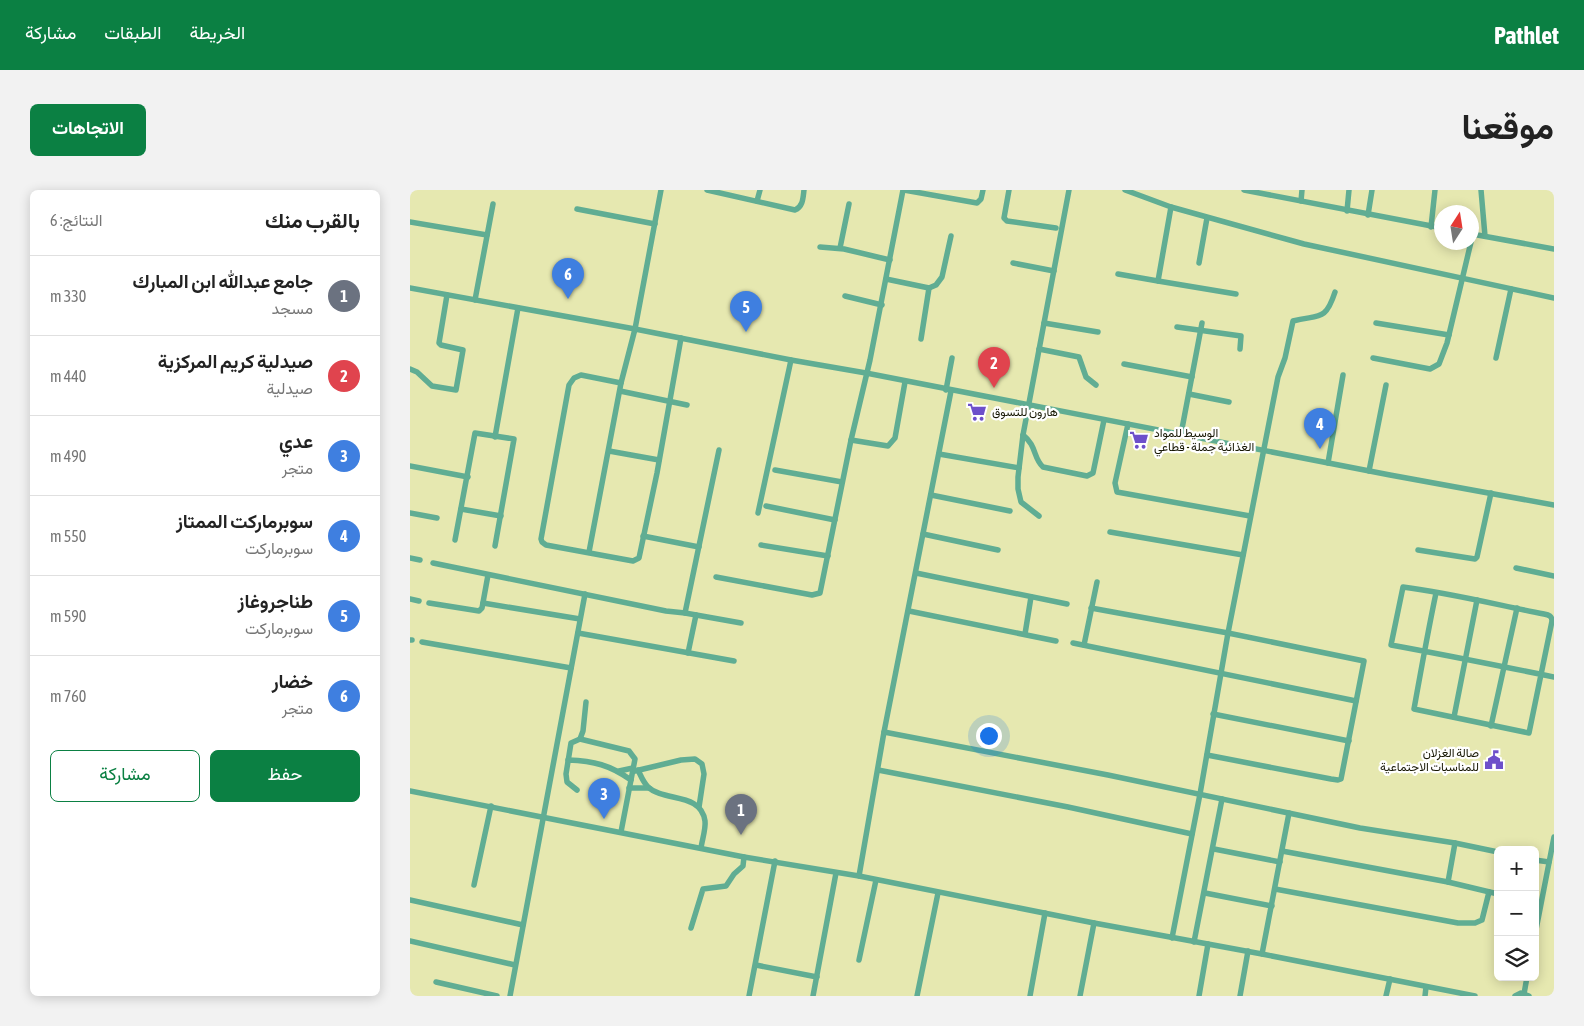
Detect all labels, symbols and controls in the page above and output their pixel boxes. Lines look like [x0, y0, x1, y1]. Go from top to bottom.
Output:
text: مشاركة [25, 22, 76, 43]
text: الطبقات [104, 22, 161, 43]
text: الخريطة [189, 22, 245, 43]
text: Pathlet [1494, 22, 1559, 49]
button: الاتجاهات [30, 104, 146, 156]
text: موقعنا [1461, 106, 1554, 146]
north arrow [1434, 205, 1479, 250]
text: بالقرب منك [265, 208, 360, 232]
text: النتائج: 6 [50, 211, 103, 229]
pin: 6 [552, 258, 584, 299]
text: جامع عبدالله ابن المبارك [133, 270, 313, 292]
text: 330 m [50, 287, 86, 305]
text: 1 [340, 287, 348, 305]
pin: 5 [730, 291, 762, 332]
text: مسجد [272, 299, 313, 317]
pin: 2 [978, 347, 1010, 388]
text: صيدلية كريم المركزية [158, 350, 313, 372]
text: 440 m [50, 367, 86, 385]
text: 2 [340, 367, 348, 385]
text: صيدلية [267, 379, 313, 397]
supermarket icon: هارون للتسوق [966, 401, 988, 423]
place label: هارون للتسوق [992, 405, 1058, 420]
pin: 4 [1304, 408, 1336, 449]
place label: الوسيط للمواد الغذائية جملة - قطاعي [1154, 426, 1254, 457]
supermarket icon: الوسيط للمواد الغذائية جملة - قطاعي [1128, 429, 1150, 451]
text: عدي [279, 430, 313, 452]
text: 490 m [50, 447, 86, 465]
text: 3 [340, 447, 348, 465]
text: متجر [282, 459, 313, 477]
text: سوبرماركت الممتاز [176, 510, 313, 532]
text: 550 m [50, 527, 86, 545]
text: 4 [340, 527, 348, 545]
text: سوبرماركت [245, 539, 313, 557]
text: طناجروغاز [238, 590, 313, 612]
text: 590 m [50, 607, 86, 625]
text: 5 [340, 607, 348, 625]
text: سوبرماركت [245, 619, 313, 637]
text: خضار [272, 670, 313, 692]
text: 760 m [50, 687, 86, 705]
text: 6 [340, 687, 348, 705]
text: متجر [282, 699, 313, 717]
your location [976, 723, 1002, 749]
place label: صالة الغزلان للمناسبات الاجتماعية [1380, 746, 1479, 774]
public building icon: صالة الغزلان للمناسبات الاجتماعية [1483, 749, 1505, 771]
button: مشاركة [50, 750, 200, 802]
button: حفظ [210, 750, 360, 802]
pin: 3 [588, 778, 620, 819]
pin: 1 [725, 794, 757, 835]
map controls [1494, 846, 1539, 981]
button: + [1494, 846, 1539, 891]
button: − [1494, 891, 1539, 936]
button: layers [1494, 936, 1539, 981]

